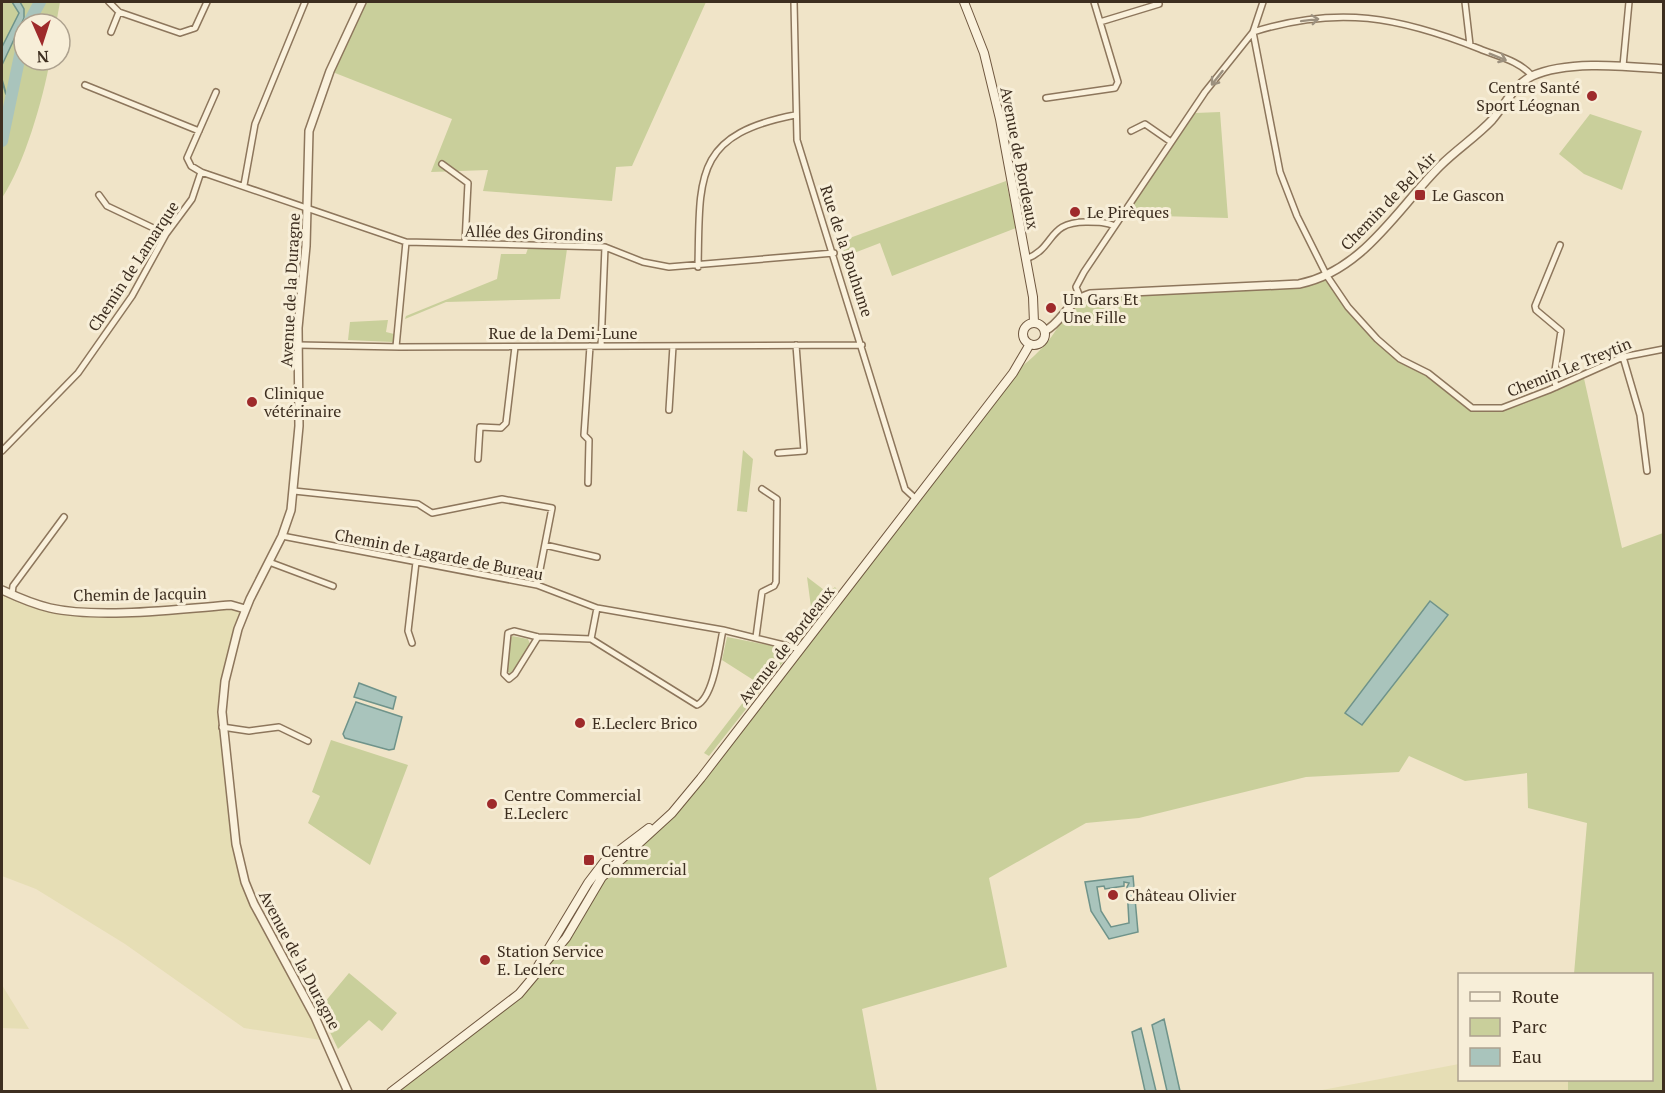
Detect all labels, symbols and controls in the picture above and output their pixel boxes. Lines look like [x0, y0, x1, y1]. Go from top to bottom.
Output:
north arrow [12, 12, 72, 72]
one-way arrow [1299, 14, 1319, 25]
text: N [36, 46, 49, 68]
one-way arrow [1488, 52, 1507, 63]
one-way arrow [1210, 70, 1223, 86]
place label: Centre Santé Sport Léognan [1476, 76, 1580, 116]
street label: Avenue de Bordeaux [995, 85, 1045, 232]
marker: Centre Santé Sport Léognan [1585, 89, 1599, 103]
street label: Chemin de Bel Air [1335, 146, 1441, 255]
street label: Rue de la Bouhume [815, 182, 879, 320]
place label: Le Gascon [1432, 184, 1505, 206]
marker: Le Gascon [1413, 188, 1427, 202]
street label: Chemin de Lamarque [83, 196, 183, 336]
place label: Le Pirèques [1087, 201, 1169, 223]
marker: Le Pirèques [1068, 205, 1082, 219]
street label: Avenue de la Duragne [275, 212, 305, 368]
street label: Allée des Girondins [464, 220, 604, 246]
place label: Un Gars Et Une Fille [1063, 288, 1139, 328]
marker: Un Gars Et Une Fille [1044, 301, 1058, 315]
street label: Rue de la Demi-Lune [488, 322, 638, 344]
street label: Chemin Le Treytin [1504, 332, 1635, 402]
place label: Clinique vétérinaire [263, 382, 341, 422]
marker: Clinique vétérinaire [245, 395, 259, 409]
street label: Chemin de Lagarde de Bureau [333, 523, 545, 585]
street label: Avenue de Bordeaux [733, 581, 840, 709]
street label: Chemin de Jacquin [73, 582, 207, 606]
place label: E.Leclerc Brico [592, 712, 697, 734]
marker: E.Leclerc Brico [573, 716, 587, 730]
place label: Centre Commercial E.Leclerc [504, 784, 641, 824]
marker: Centre Commercial E.Leclerc [485, 797, 499, 811]
place label: Centre Commercial [601, 840, 687, 880]
marker: Centre Commercial [582, 853, 596, 867]
place label: Château Olivier [1125, 884, 1237, 906]
street label: Avenue de la Duragne [254, 887, 346, 1033]
marker: Château Olivier [1106, 888, 1120, 902]
place label: Station Service E. Leclerc [497, 940, 604, 980]
marker: Station Service E. Leclerc [478, 953, 492, 967]
legend [1458, 973, 1653, 1081]
text: Route [1512, 984, 1559, 1008]
text: Parc [1512, 1014, 1547, 1038]
text: Eau [1512, 1044, 1542, 1068]

